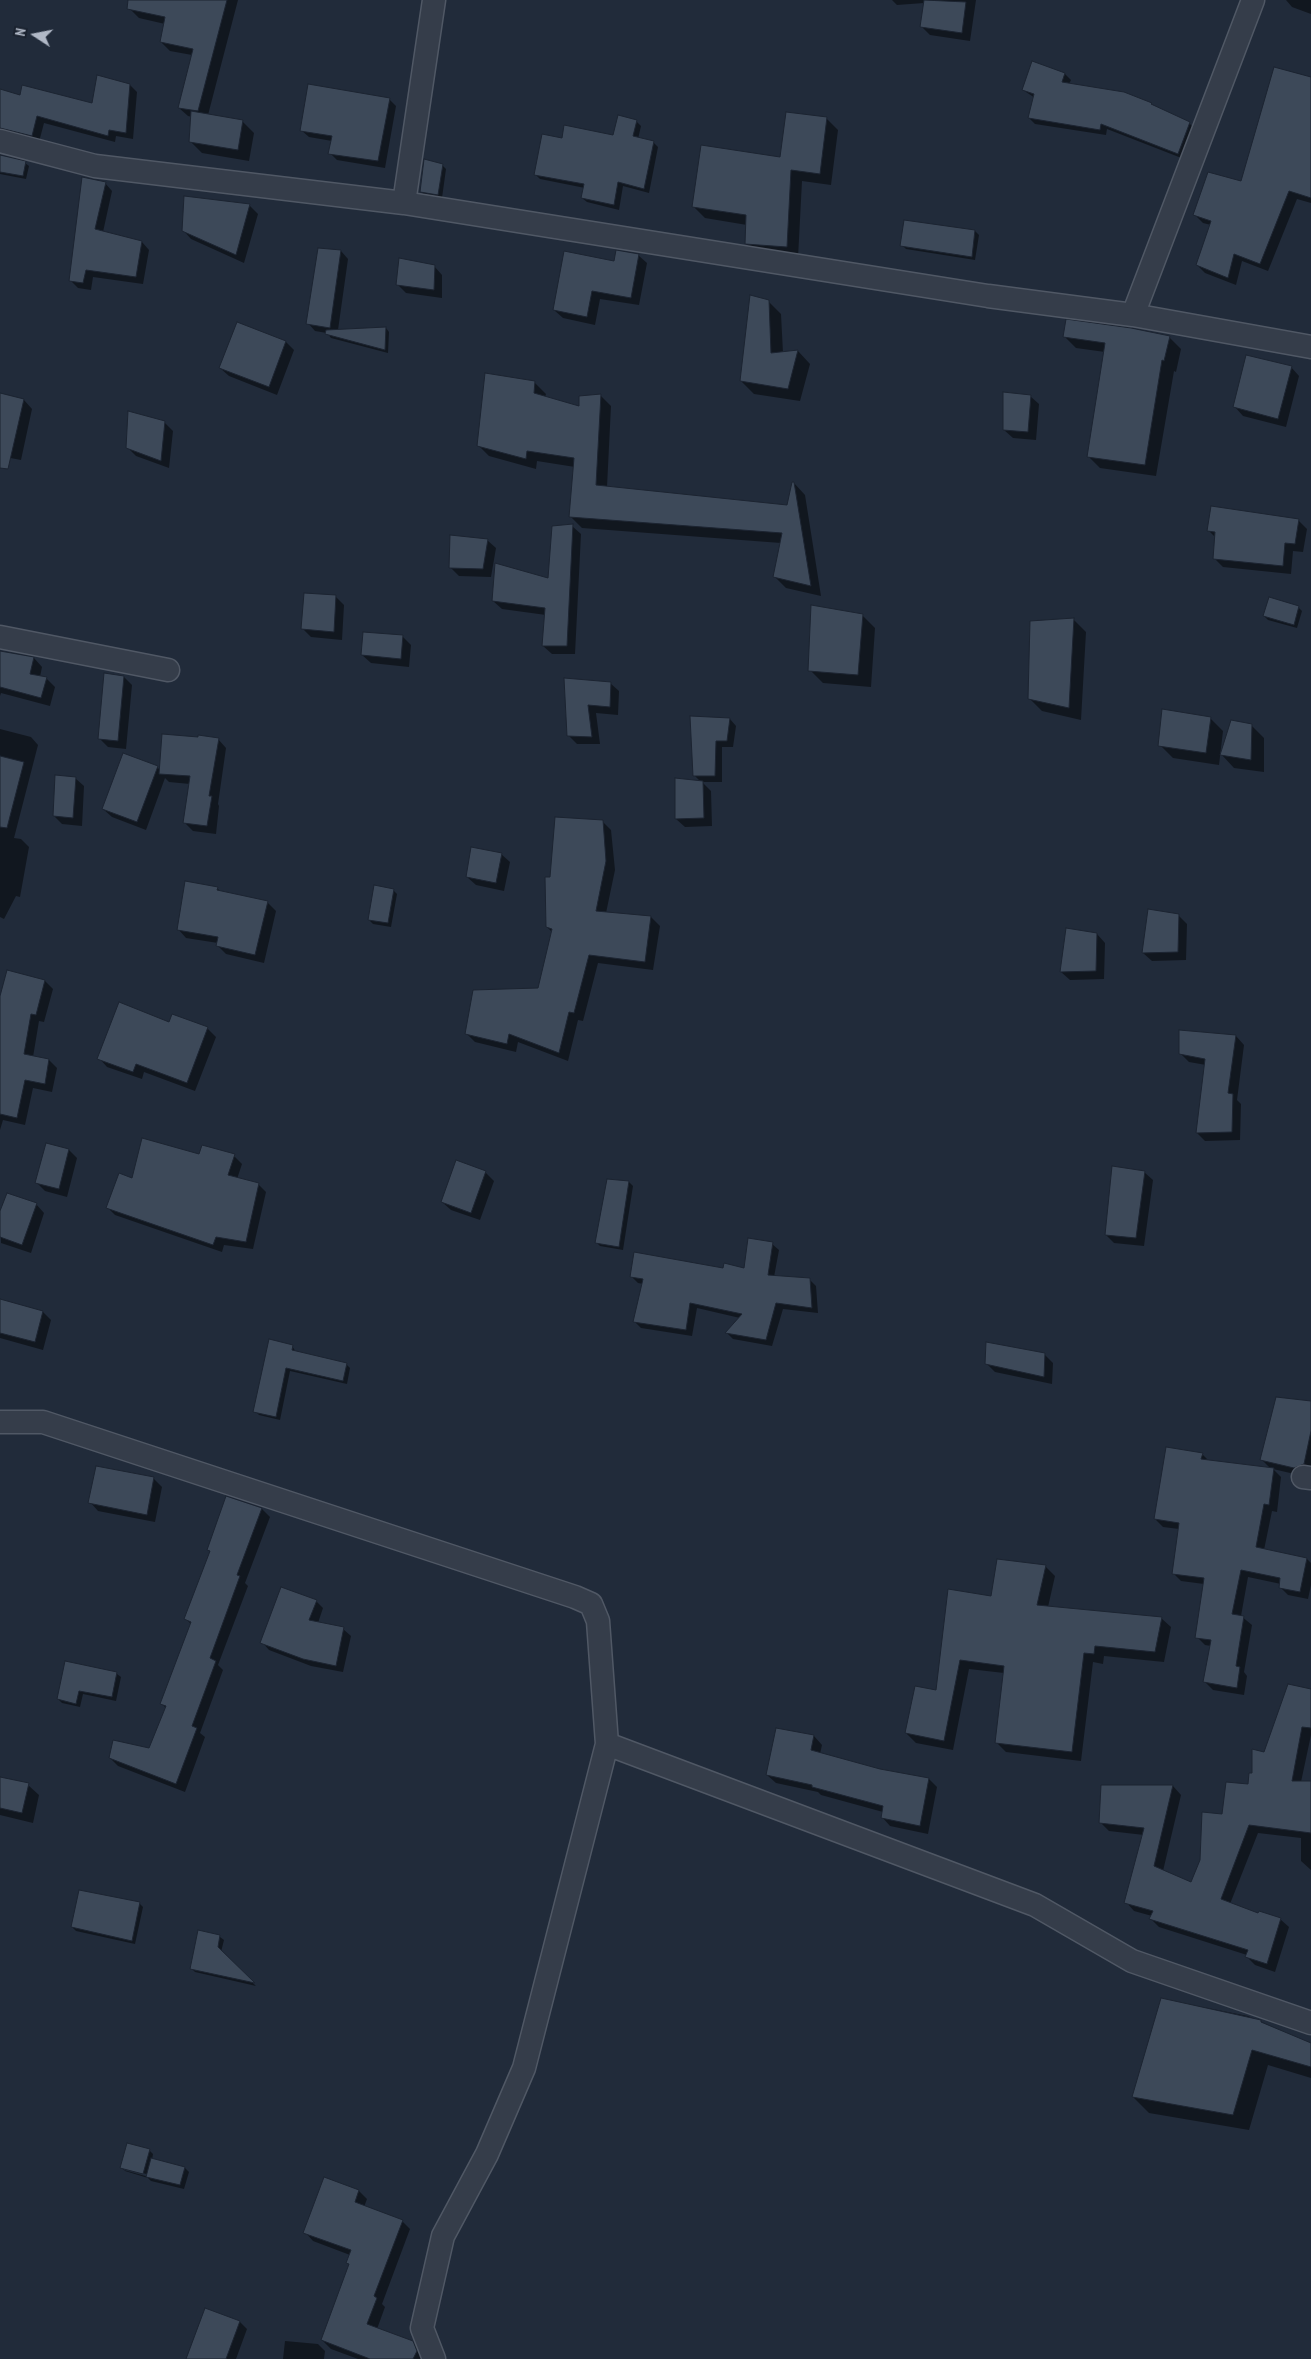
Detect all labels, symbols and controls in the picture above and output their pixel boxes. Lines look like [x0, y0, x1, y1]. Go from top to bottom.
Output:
north arrow [10, 10, 60, 60]
text: N [11, 27, 30, 38]

